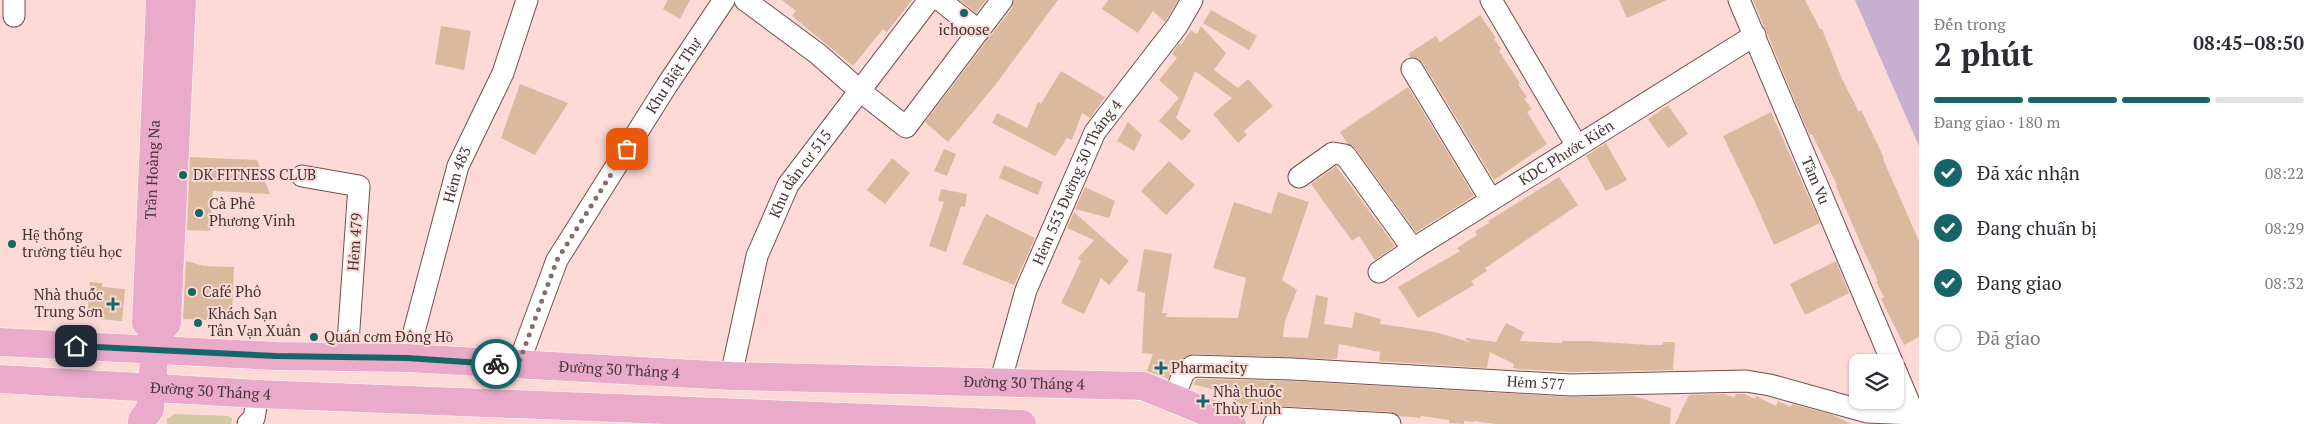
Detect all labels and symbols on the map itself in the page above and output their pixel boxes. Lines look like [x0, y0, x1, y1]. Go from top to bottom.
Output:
marker: ichoose [958, 7, 970, 19]
place label: ichoose [939, 19, 989, 39]
street label: Khu Biệt Thự [641, 33, 705, 117]
street label: Hẻm 553 Đường 30 Tháng 4 [1027, 95, 1126, 268]
street label: KDC Phước Kiên [1514, 115, 1617, 190]
street label: Trần Hoàng Na [139, 119, 164, 220]
street label: Khu dân cư 515 [764, 125, 836, 221]
pin [606, 128, 648, 170]
street label: Hẻm 483 [438, 143, 475, 205]
street label: Tầm Vu [1797, 153, 1835, 207]
place label: DK FITNESS CLUB [193, 164, 316, 184]
marker: DK FITNESS CLUB [177, 169, 189, 181]
place label: Cà Phê Phương Vinh [209, 193, 296, 230]
marker: Cà Phê Phương Vinh [193, 207, 205, 219]
street label: Hẻm 479 [342, 212, 366, 272]
place label: Hệ thống trường tiểu học [22, 224, 122, 261]
marker: Hệ thống trường tiểu học [6, 238, 18, 250]
place label: Café Phô [202, 281, 261, 301]
place label: Nhà thuốc Trung Sơn [34, 284, 103, 321]
marker: Café Phô [186, 286, 198, 298]
marker: Nhà thuốc Trung Sơn [107, 298, 119, 310]
place label: Khách Sạn Tân Vạn Xuân [208, 303, 301, 340]
marker: Khách Sạn Tân Vạn Xuân [192, 317, 204, 329]
pin [55, 325, 97, 367]
place label: Quán cơm Đông Hồ [324, 326, 453, 346]
marker: Quán cơm Đông Hồ [308, 331, 320, 343]
courier [471, 339, 521, 389]
street label: Đường 30 Tháng 4 [558, 355, 680, 382]
place label: Pharmacity [1171, 357, 1248, 377]
marker: Pharmacity [1155, 362, 1167, 374]
street label: Hẻm 577 [1506, 370, 1565, 394]
street label: Đường 30 Tháng 4 [963, 371, 1085, 394]
street label: Đường 30 Tháng 4 [150, 377, 271, 404]
place label: Nhà thuốc Thùy Linh [1213, 381, 1282, 418]
marker: Nhà thuốc Thùy Linh [1197, 395, 1209, 407]

